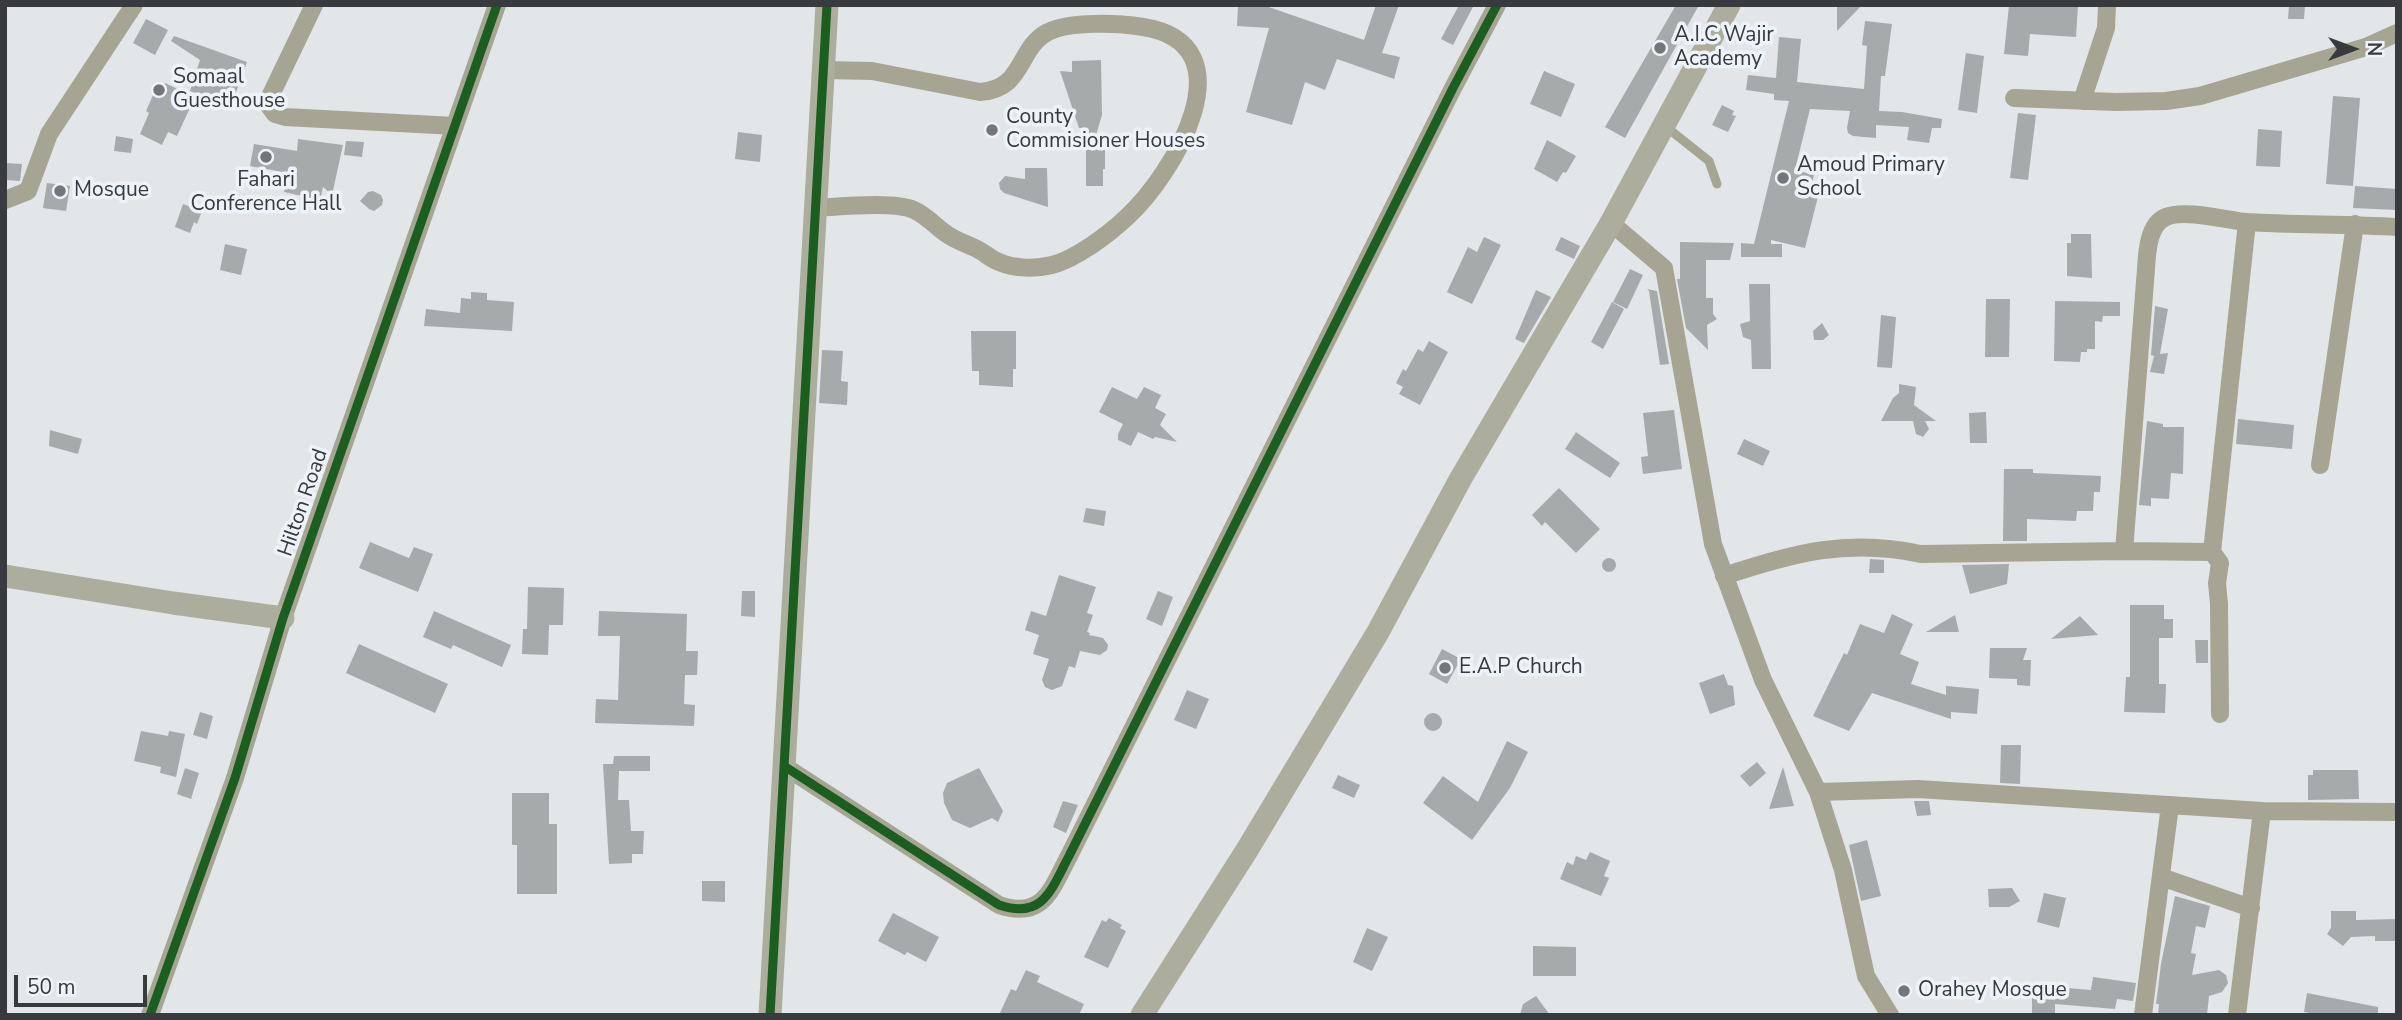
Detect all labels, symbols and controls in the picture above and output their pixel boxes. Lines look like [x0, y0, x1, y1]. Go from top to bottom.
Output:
north arrow [2318, 14, 2388, 84]
place label: A.I.C Wajir Academy [1674, 23, 1774, 73]
marker: A.I.C Wajir Academy [1652, 40, 1668, 56]
text: N [2361, 42, 2387, 56]
place label: Somaal Guesthouse [173, 65, 285, 115]
marker: Somaal Guesthouse [151, 82, 167, 98]
place label: County Commisioner Houses [1006, 105, 1205, 155]
marker: County Commisioner Houses [984, 122, 1000, 138]
marker: Fahari Conference Hall [258, 149, 274, 165]
place label: Amoud Primary School [1797, 153, 1945, 203]
place label: Fahari Conference Hall [191, 168, 341, 218]
marker: Amoud Primary School [1775, 170, 1791, 186]
place label: Mosque [74, 178, 149, 204]
marker: Mosque [52, 183, 68, 199]
street label: Hilton Road [274, 446, 334, 560]
place label: E.A.P Church [1459, 655, 1583, 681]
marker: E.A.P Church [1437, 660, 1453, 676]
scale bar [18, 960, 150, 1004]
text: 50 m [27, 973, 76, 1001]
place label: Orahey Mosque [1918, 978, 2067, 1004]
marker: Orahey Mosque [1896, 983, 1912, 999]

